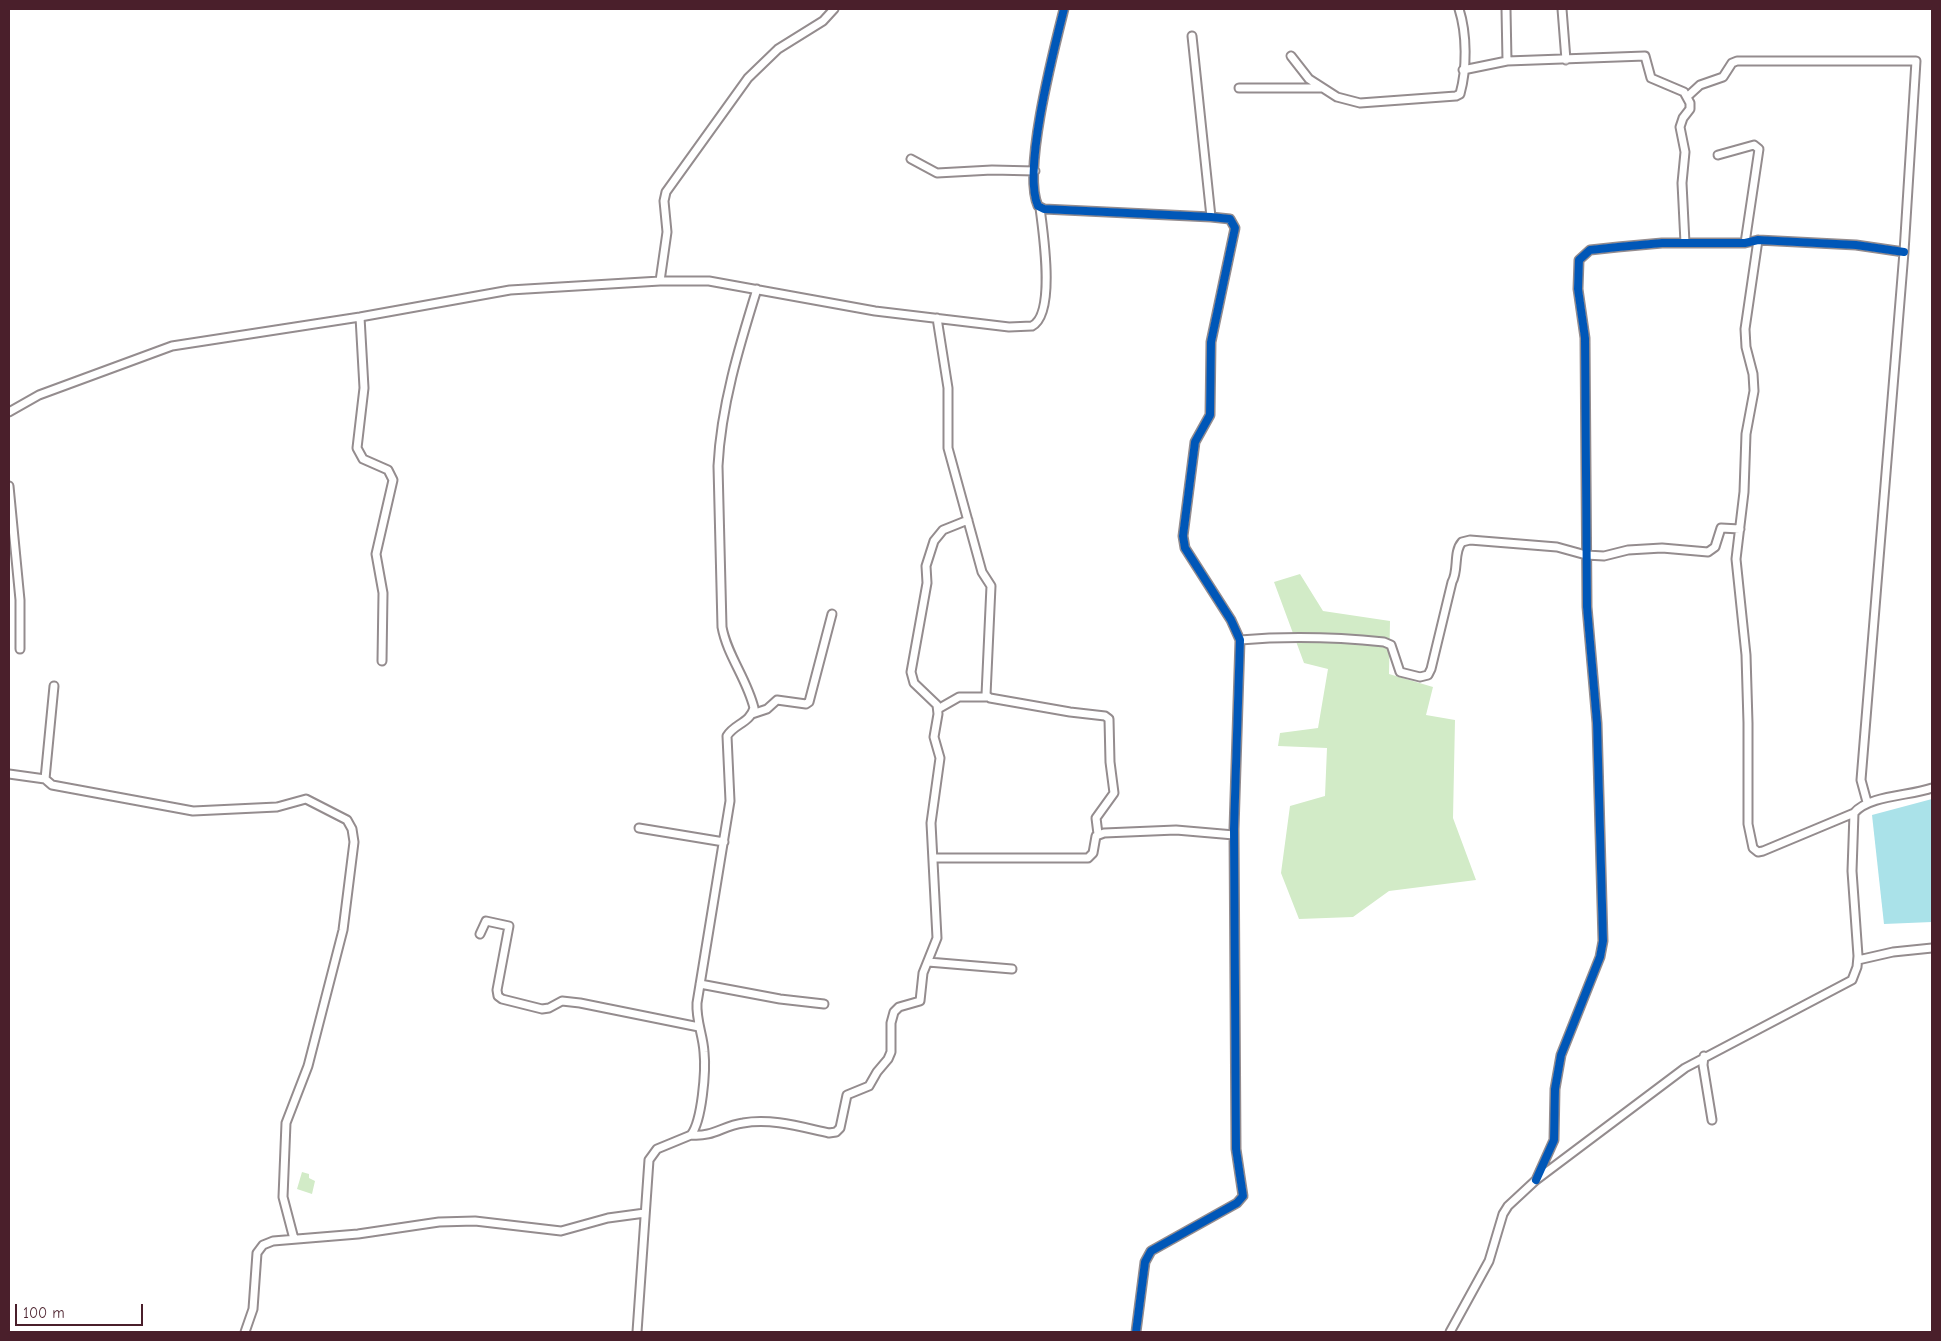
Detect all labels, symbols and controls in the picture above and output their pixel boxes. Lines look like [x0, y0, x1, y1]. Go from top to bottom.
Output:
scale bar [18, 1294, 145, 1326]
text: 100 m [23, 1304, 65, 1322]

